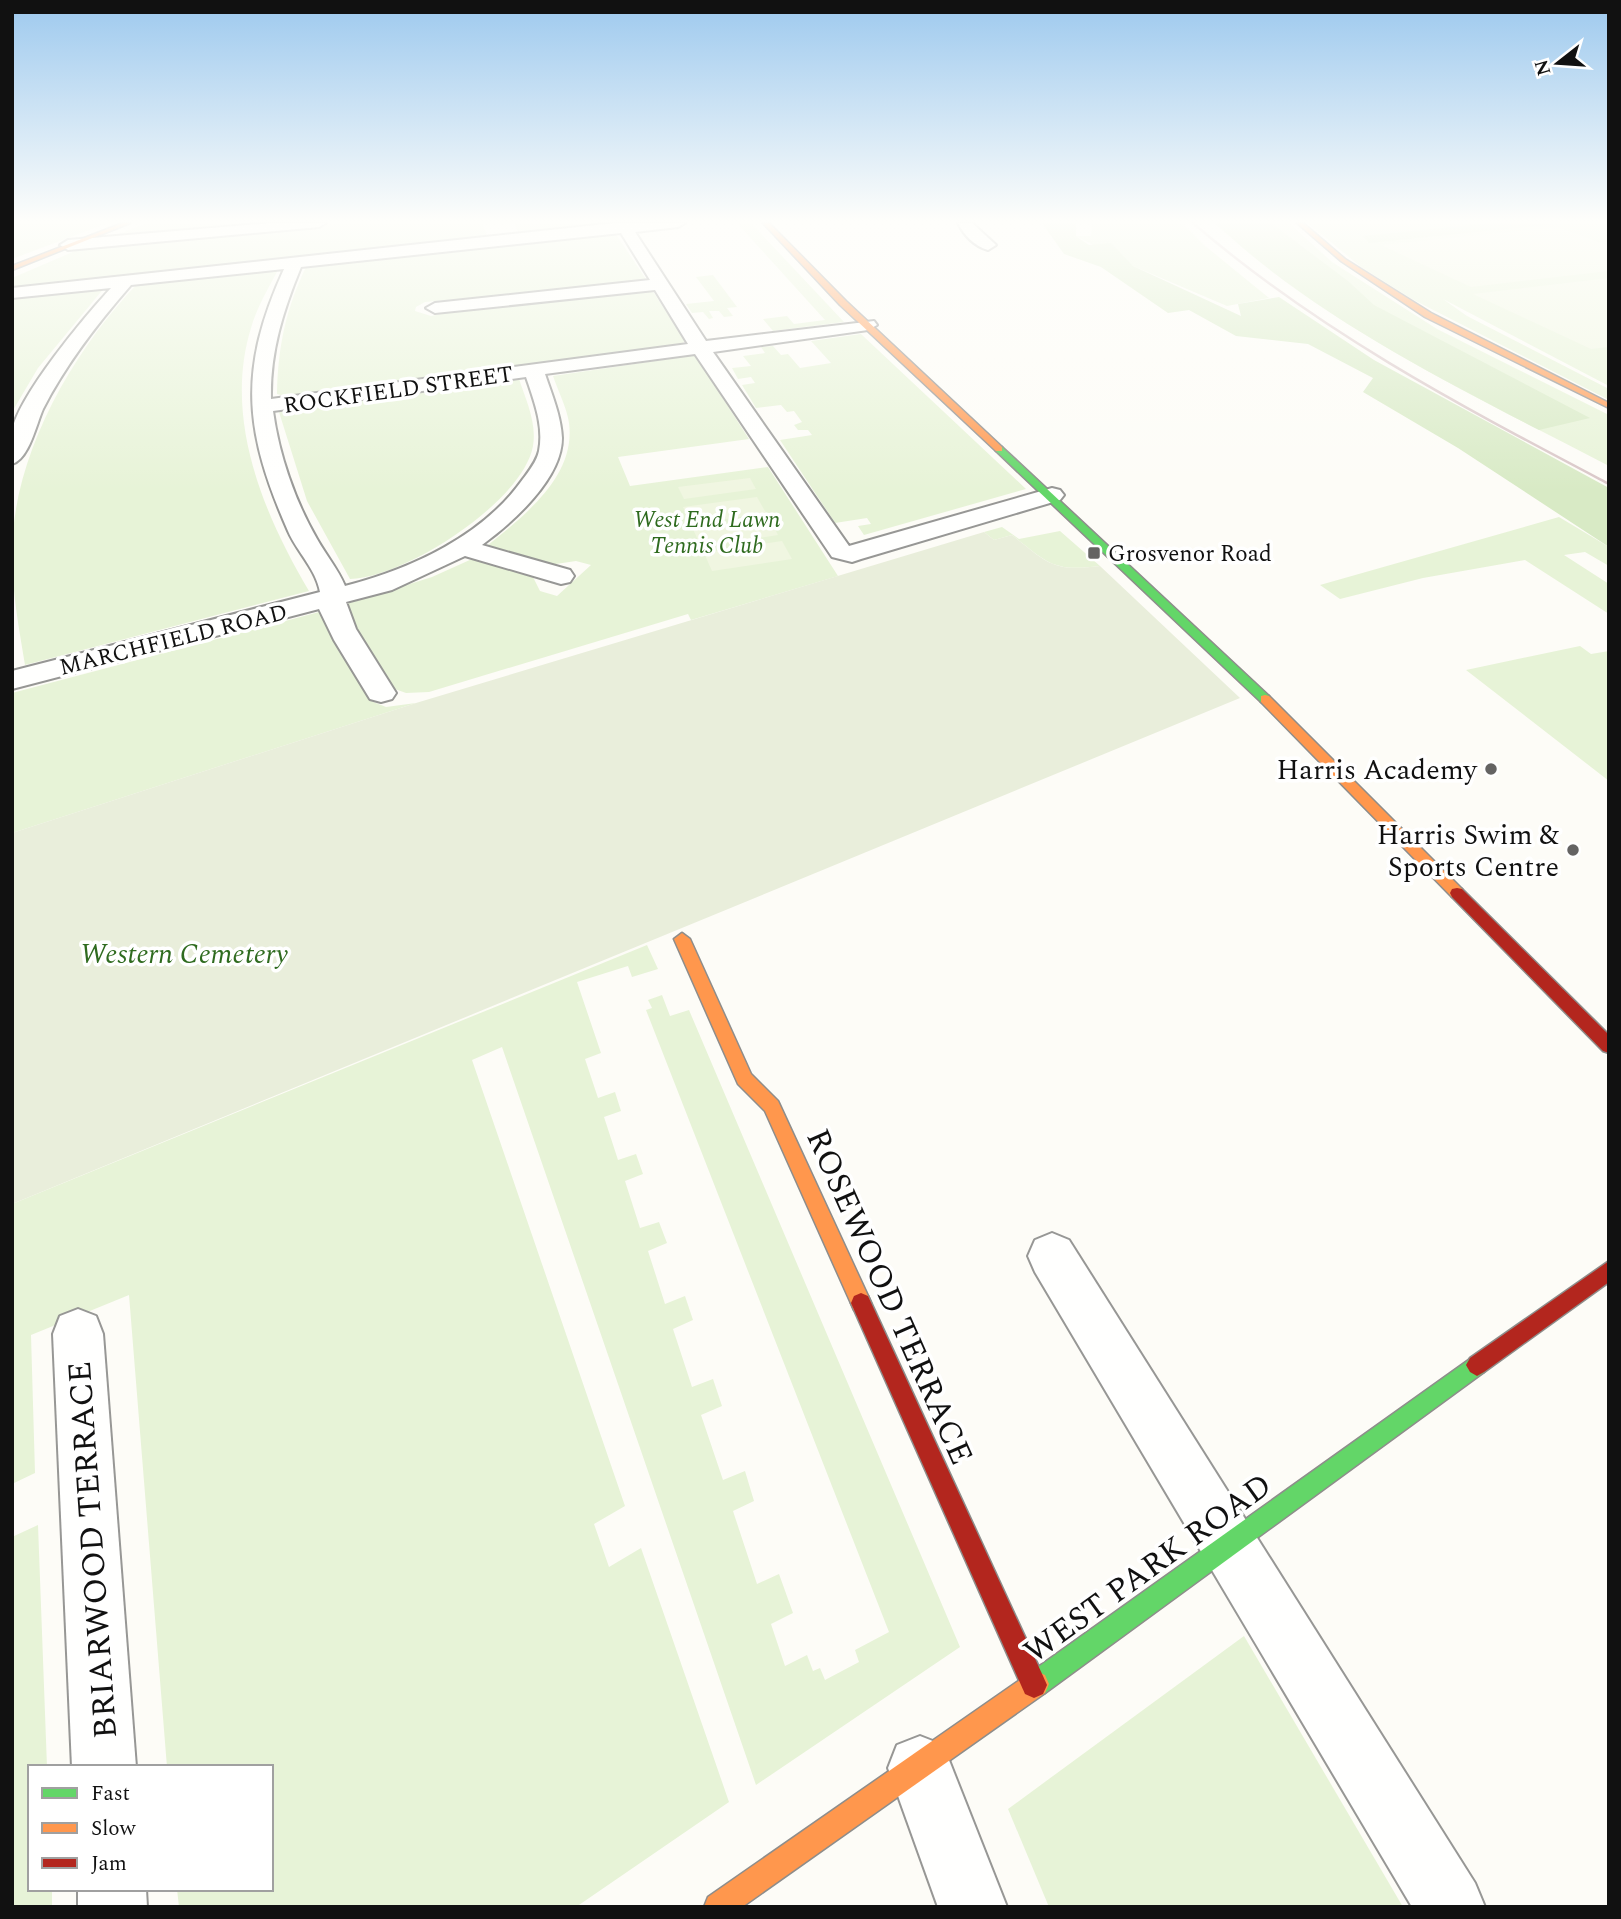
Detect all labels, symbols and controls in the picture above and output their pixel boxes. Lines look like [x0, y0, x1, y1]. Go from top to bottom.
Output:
north arrow [1523, 28, 1593, 98]
text: N [1527, 56, 1559, 79]
street label: ROCKFIELD STREET [281, 357, 515, 424]
park label: West End Lawn Tennis Club [634, 503, 780, 564]
place label: Grosvenor Road [1108, 537, 1272, 572]
marker: Grosvenor Road [1086, 545, 1102, 561]
street label: MARCHFIELD ROAD [56, 595, 291, 686]
place label: Harris Academy [1277, 749, 1479, 792]
marker: Harris Academy [1483, 761, 1499, 777]
place label: Harris Swim & Sports Centre [1377, 814, 1560, 889]
marker: Harris Swim & Sports Centre [1565, 842, 1581, 858]
park label: Western Cemetery [80, 933, 289, 976]
street label: ROSEWOOD TERRACE [792, 1121, 986, 1473]
street label: BRIARWOOD TERRACE [55, 1359, 131, 1740]
street label: WEST PARK ROAD [1013, 1461, 1283, 1676]
legend [28, 1765, 273, 1891]
text: Fast [91, 1778, 130, 1810]
text: Slow [91, 1813, 137, 1845]
text: Jam [91, 1848, 127, 1880]

